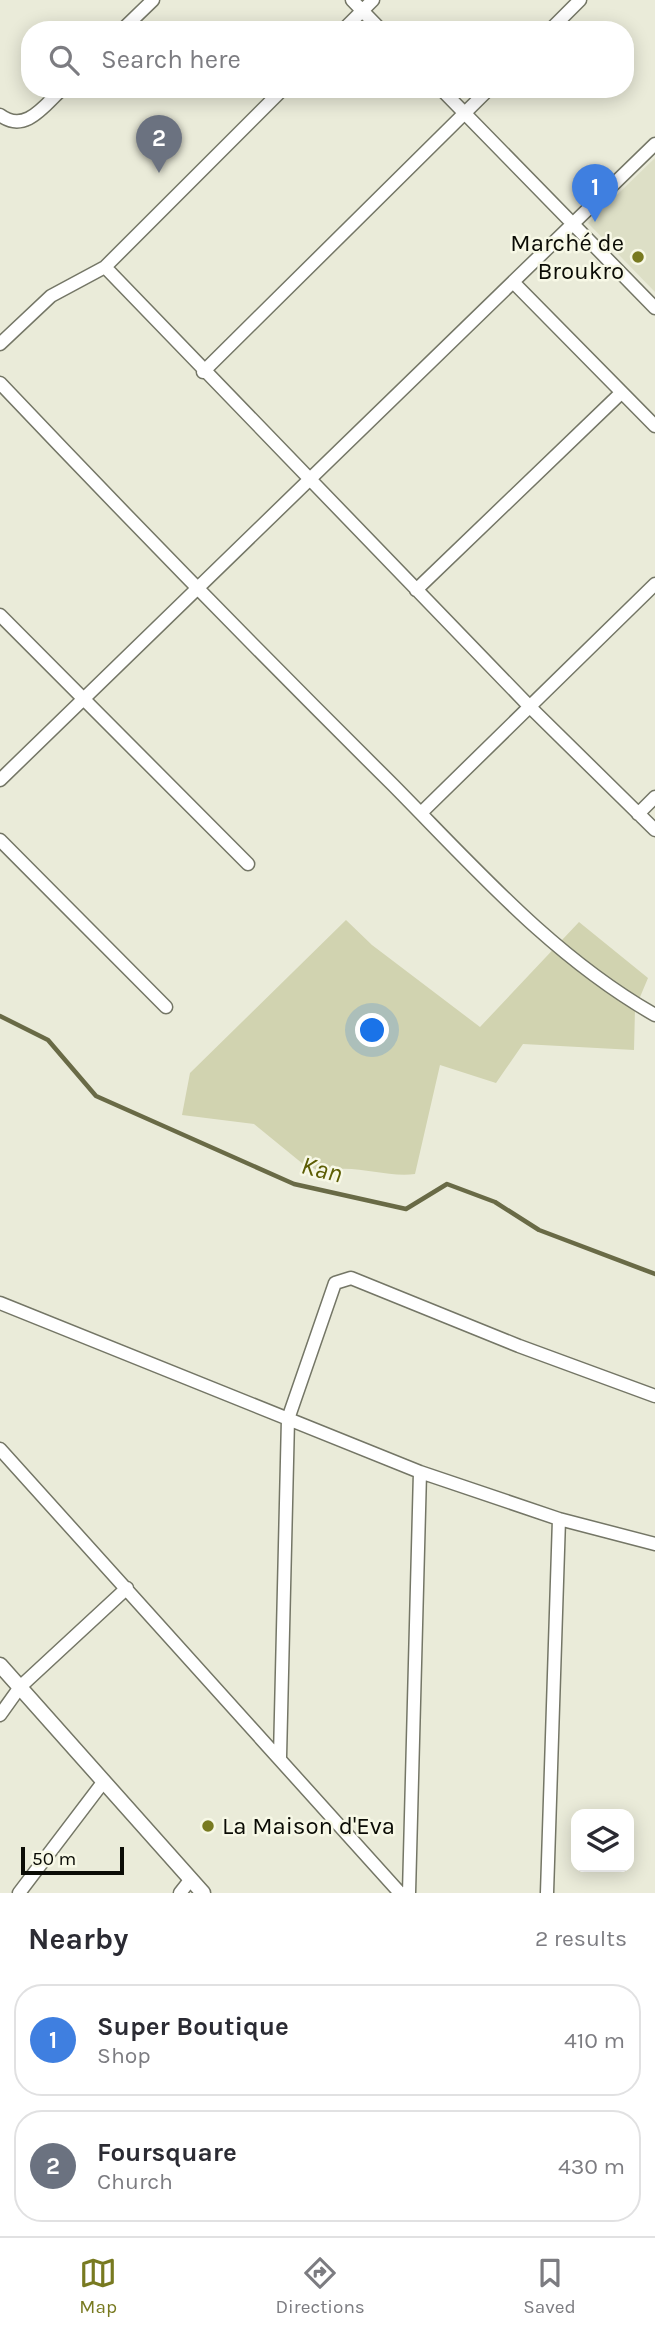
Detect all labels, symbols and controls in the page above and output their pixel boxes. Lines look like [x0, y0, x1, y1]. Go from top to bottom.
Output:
search box [21, 21, 634, 98]
icon: search [45, 41, 83, 79]
text: Search here [101, 44, 241, 75]
pin: 2 [136, 115, 182, 173]
pin: 1 [572, 164, 618, 222]
place label: Marché de Broukro [510, 229, 624, 285]
marker: Marché de Broukro [630, 249, 646, 265]
your location [355, 1013, 389, 1047]
water label: Kan [298, 1149, 346, 1190]
map controls [571, 1809, 634, 1872]
button: layers [571, 1809, 634, 1872]
place label: La Maison d'Eva [222, 1812, 395, 1840]
marker: La Maison d'Eva [200, 1818, 216, 1834]
scale bar [21, 1844, 124, 1876]
text: 50 m [32, 1848, 76, 1870]
text: Nearby [28, 1921, 128, 1957]
text: 2 results [535, 1925, 627, 1952]
text: Super Boutique [97, 2011, 289, 2042]
text: 1 [49, 2027, 57, 2054]
text: 410 m [564, 2027, 625, 2054]
text: Shop [97, 2042, 151, 2069]
text: Foursquare [97, 2137, 237, 2168]
text: 2 [46, 2153, 60, 2180]
text: 430 m [558, 2153, 625, 2180]
text: Church [97, 2168, 173, 2195]
tab: Map [79, 2254, 117, 2318]
tab: Directions [276, 2254, 365, 2318]
tab: Saved [523, 2254, 576, 2318]

